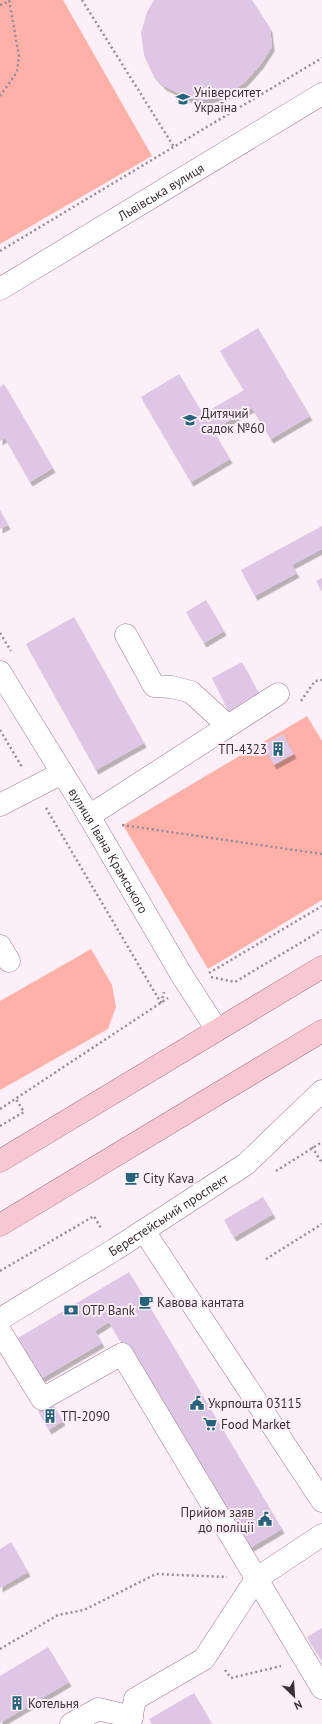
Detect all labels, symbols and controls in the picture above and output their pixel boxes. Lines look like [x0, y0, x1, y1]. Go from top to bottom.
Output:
place label: Університет Україна [194, 84, 262, 116]
school or university icon: Університет Україна [175, 91, 191, 107]
street label: Львівська вулиця [114, 159, 207, 225]
place label: Дитячий садок №60 [201, 405, 264, 437]
school or university icon: Дитячий садок №60 [182, 412, 198, 428]
place label: ТП-4323 [218, 741, 267, 758]
building icon: ТП-4323 [270, 741, 286, 757]
street label: вулиця Івана Крамського [65, 785, 152, 916]
street label: Берестейський проспект [105, 1169, 232, 1260]
cafe icon: City Kava [124, 1170, 140, 1186]
place label: City Kava [143, 1170, 194, 1187]
cafe icon: Кавова кантата [138, 1294, 154, 1310]
place label: Кавова кантата [157, 1294, 244, 1311]
bank icon: OTP Bank [63, 1302, 79, 1318]
place label: OTP Bank [82, 1302, 136, 1319]
public building icon: Укрпошта 03115 [189, 1395, 205, 1411]
place label: Укрпошта 03115 [208, 1395, 302, 1412]
building icon: ТП-2090 [42, 1408, 58, 1424]
place label: ТП-2090 [61, 1408, 110, 1425]
supermarket icon: Food Market [202, 1416, 218, 1432]
place label: Food Market [221, 1416, 291, 1433]
place label: Прийом заяв до поліції [181, 1504, 254, 1536]
public building icon: Прийом заяв до поліції [257, 1511, 273, 1527]
north arrow [274, 1676, 314, 1716]
building icon: Котельня [9, 1695, 25, 1711]
place label: Котельня [28, 1695, 79, 1712]
text: N [292, 1697, 304, 1713]

